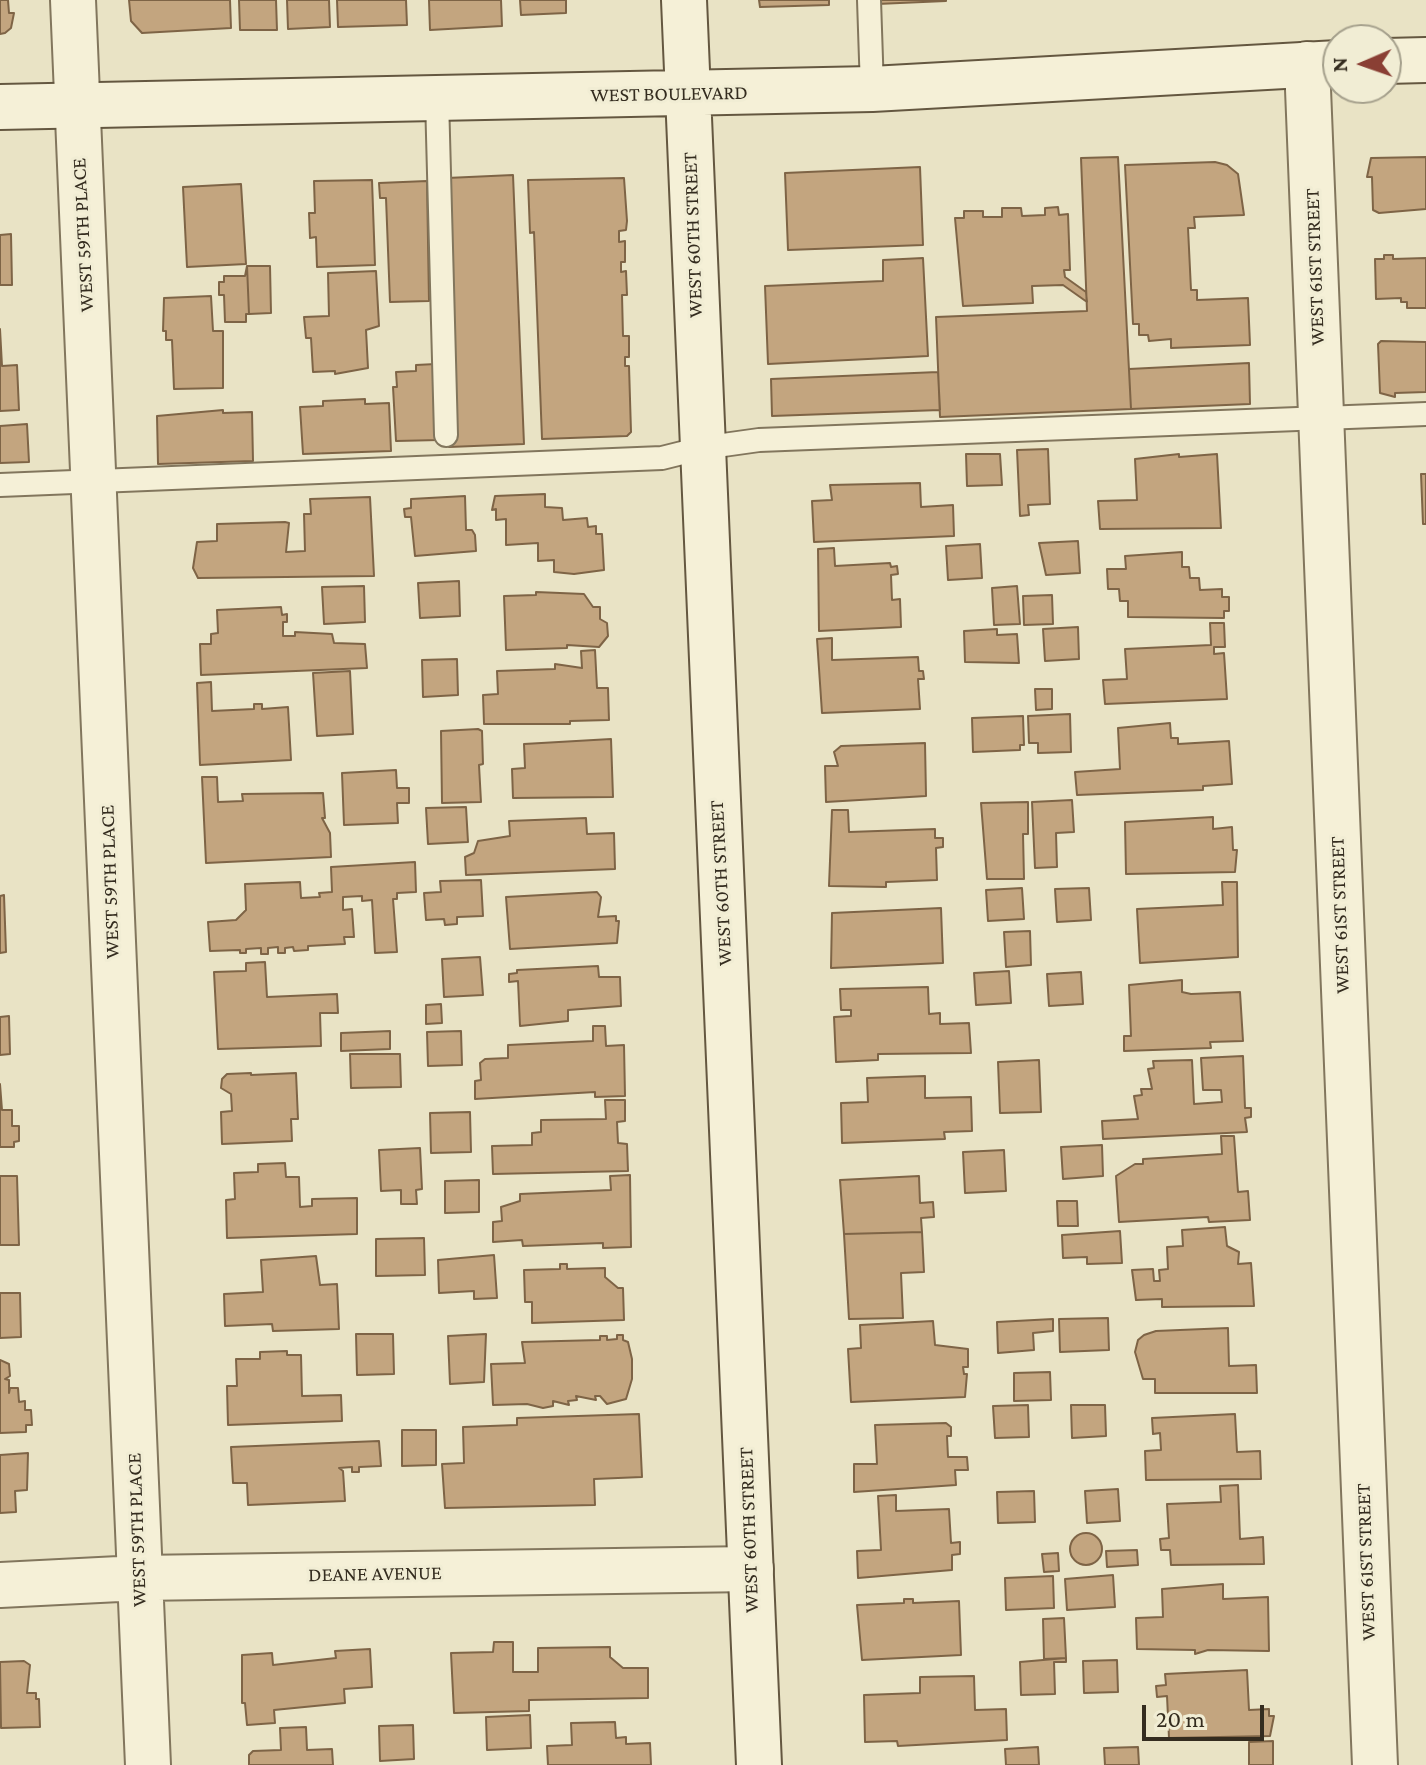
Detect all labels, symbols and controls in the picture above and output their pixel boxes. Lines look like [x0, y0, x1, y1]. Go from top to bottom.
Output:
north arrow [1322, 24, 1402, 104]
text: N [1327, 57, 1352, 73]
street label: WEST BOULEVARD [590, 81, 748, 107]
street label: WEST 60TH STREET [678, 152, 708, 318]
street label: WEST 59TH PLACE [67, 157, 99, 313]
street label: WEST 61ST STREET [1300, 188, 1330, 346]
street label: WEST 60TH STREET [705, 800, 737, 966]
street label: WEST 59TH PLACE [95, 805, 125, 959]
street label: WEST 61ST STREET [1325, 836, 1355, 994]
street label: WEST 60TH STREET [734, 1447, 764, 1613]
street label: WEST 59TH PLACE [122, 1453, 152, 1607]
street label: WEST 61ST STREET [1351, 1483, 1381, 1641]
street label: DEANE AVENUE [308, 1561, 442, 1587]
scale bar [1146, 1689, 1268, 1739]
text: 20 m [1156, 1705, 1205, 1732]

